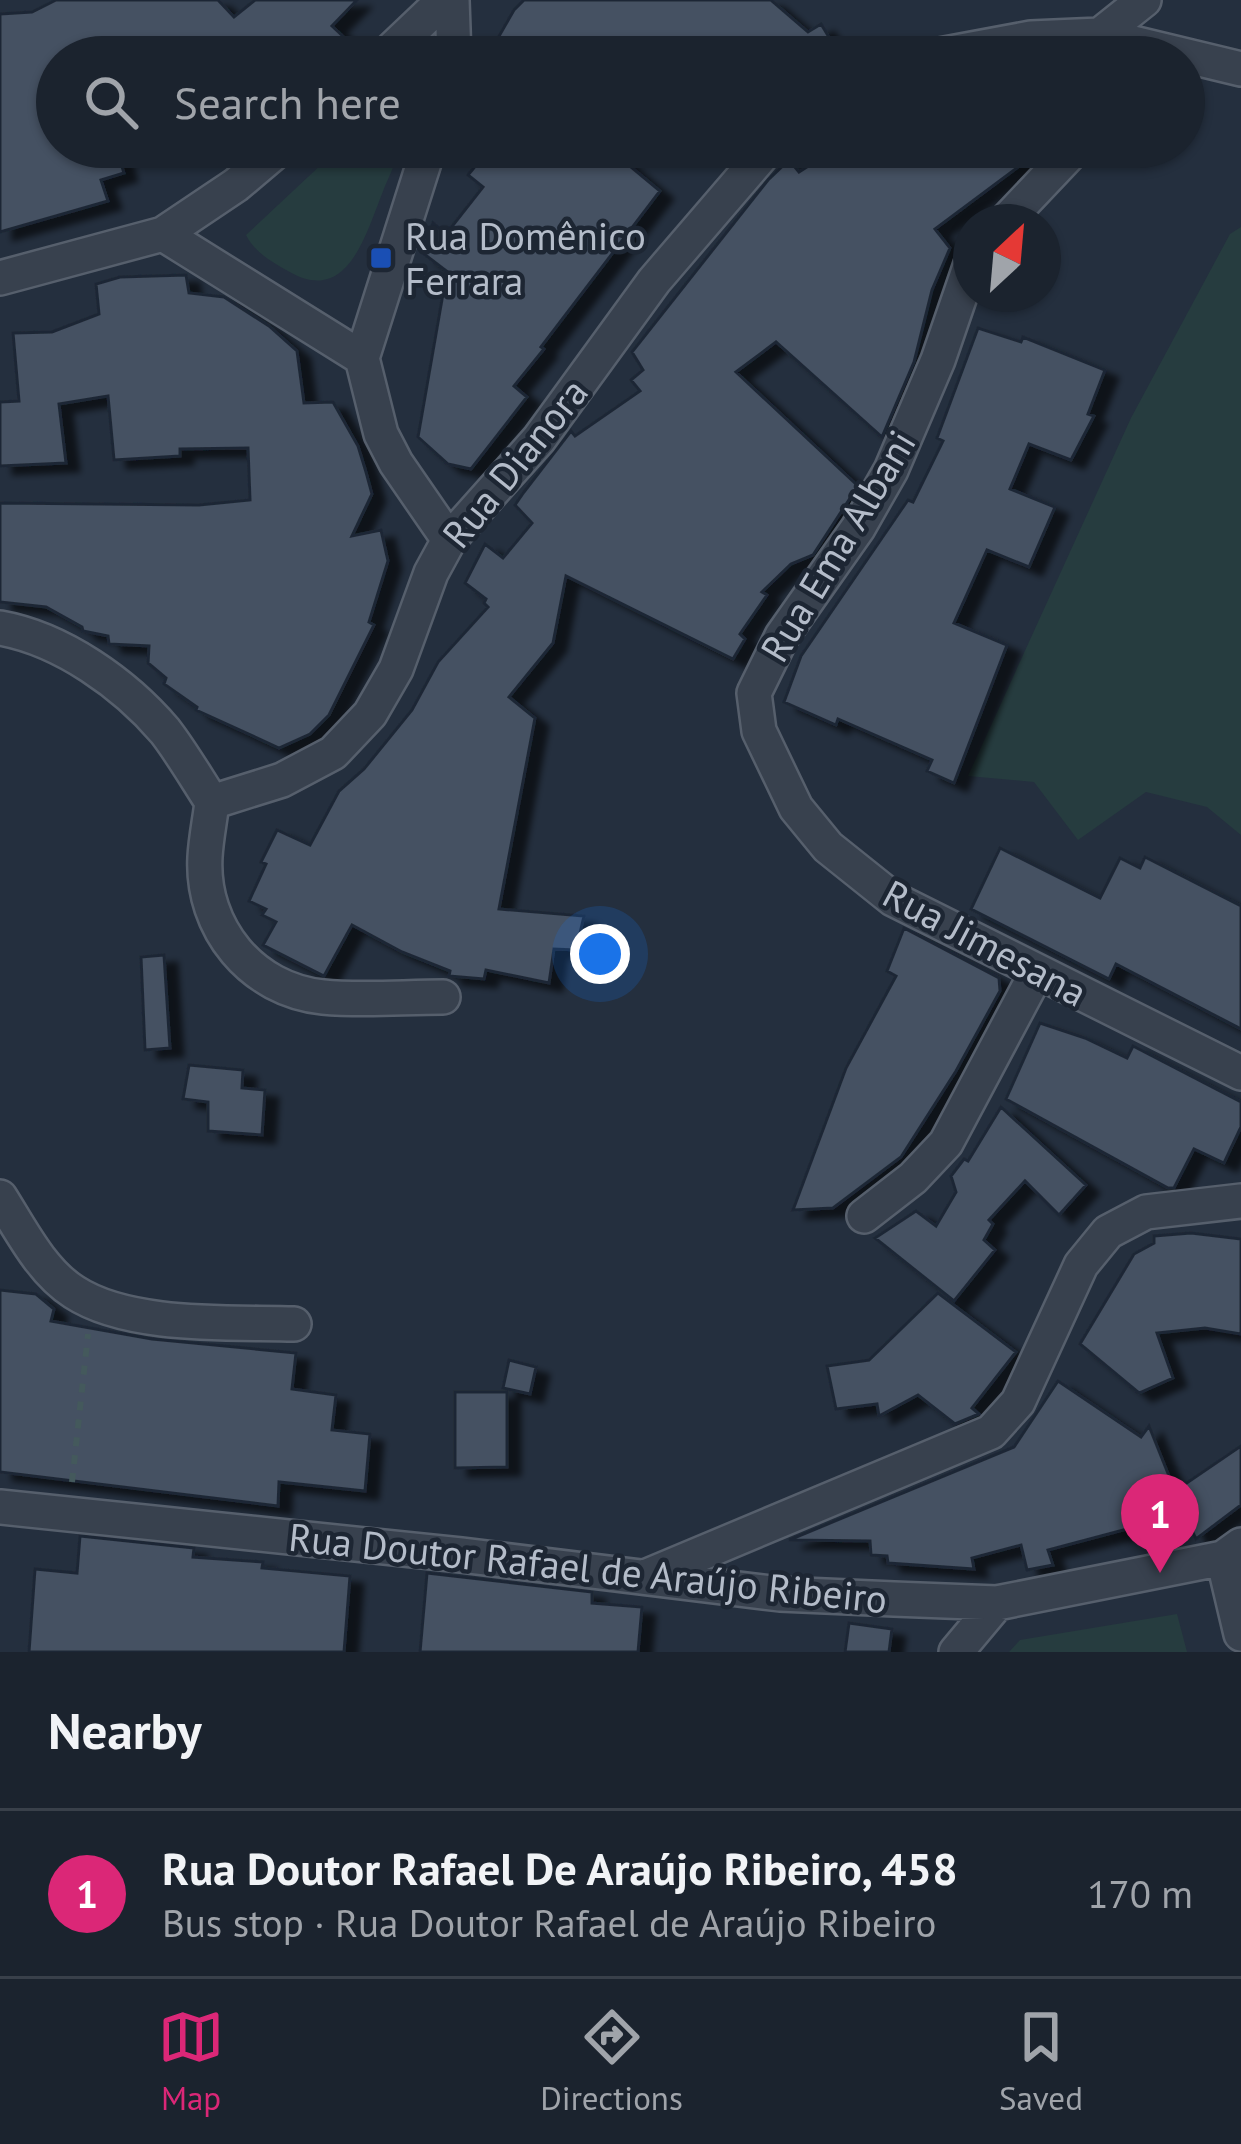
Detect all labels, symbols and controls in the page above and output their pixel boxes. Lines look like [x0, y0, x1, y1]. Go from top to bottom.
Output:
search box [36, 36, 1205, 168]
icon: search [78, 69, 144, 135]
text: Search here [174, 73, 401, 131]
north arrow [953, 204, 1061, 312]
place label: Rua Domênico Ferrara [405, 210, 646, 306]
marker: Rua Domênico Ferrara [368, 245, 394, 271]
street label: Rua Dianora [431, 367, 599, 558]
street label: Rua Ema Albani [748, 421, 927, 671]
street label: Rua Jimesana [875, 868, 1096, 1017]
your location [570, 924, 630, 984]
pin: 1 [1121, 1474, 1199, 1573]
street label: Rua Doutor Rafael de Araújo Ribeiro [286, 1511, 890, 1624]
text: Nearby [48, 1697, 202, 1763]
text: Rua Doutor Rafael De Araújo Ribeiro, 458 [162, 1839, 958, 1897]
text: 1 [76, 1868, 98, 1919]
text: 170 m [1087, 1868, 1193, 1919]
text: Bus stop · Rua Doutor Rafael de Araújo Ribeiro [162, 1897, 936, 1948]
tab: Map [158, 2004, 224, 2119]
tab: Directions [540, 2004, 683, 2119]
tab: Saved [999, 2004, 1083, 2119]

